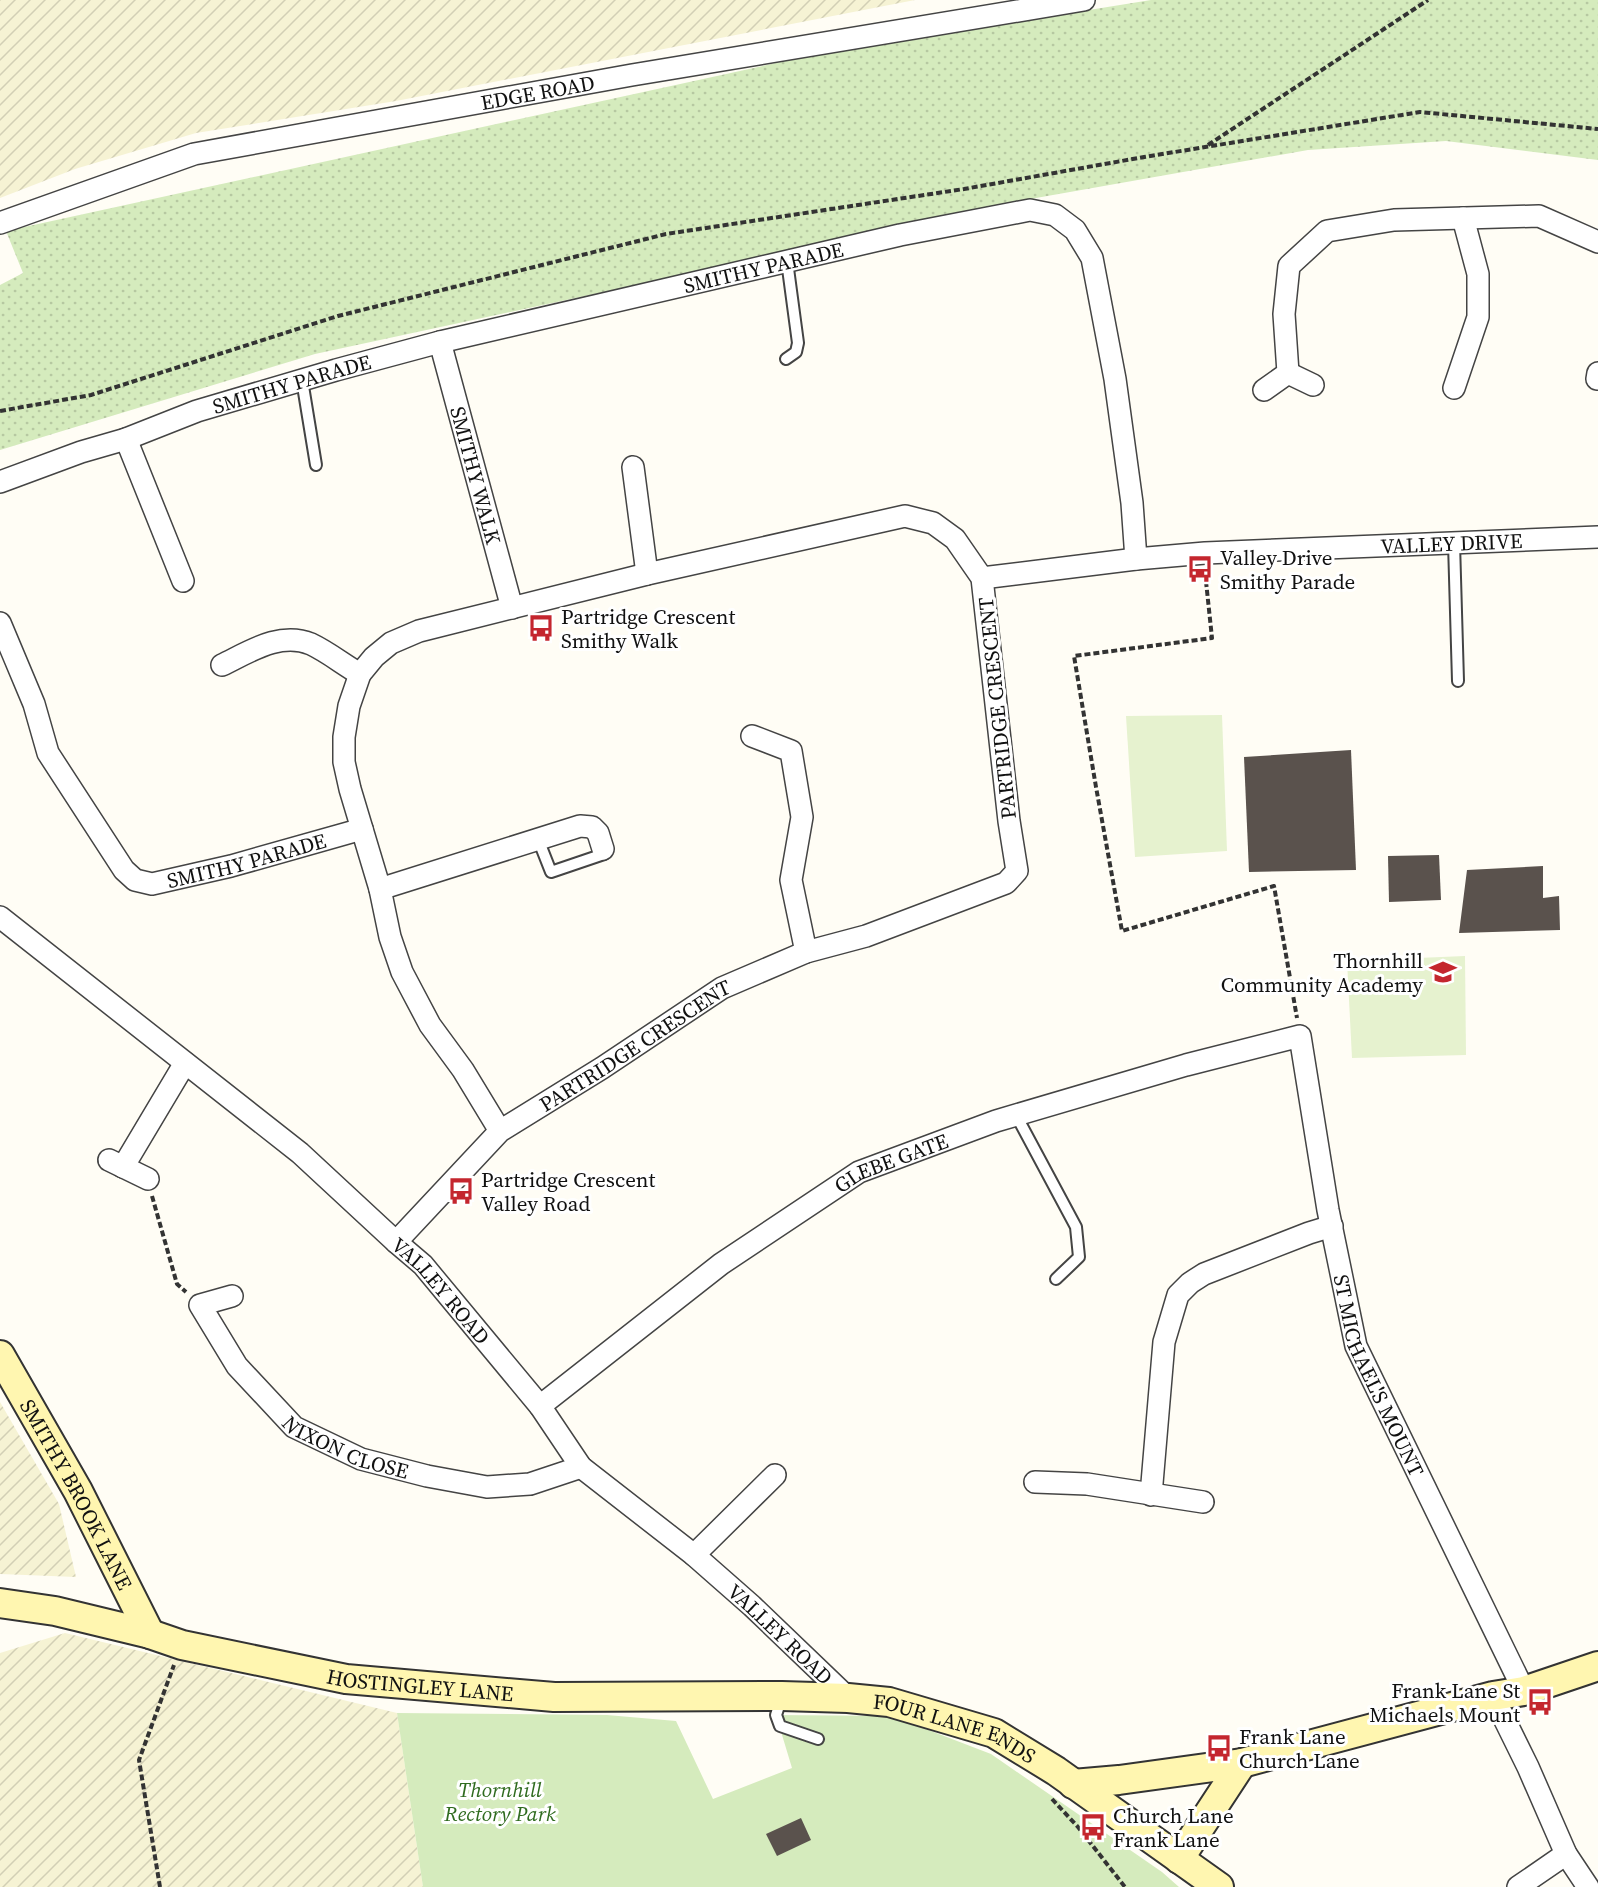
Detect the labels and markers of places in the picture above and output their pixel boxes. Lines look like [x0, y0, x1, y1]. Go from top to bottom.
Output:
place label: Valley Drive Smithy Parade [1220, 543, 1355, 596]
bus stop icon: Valley Drive Smithy Parade [1185, 554, 1215, 584]
place label: Partridge Crescent Smithy Walk [561, 602, 735, 655]
bus stop icon: Partridge Crescent Smithy Walk [526, 613, 556, 643]
place label: Thornhill Community Academy [1221, 946, 1423, 999]
school or university icon: Thornhill Community Academy [1428, 957, 1458, 987]
place label: Partridge Crescent Valley Road [481, 1165, 655, 1218]
bus stop icon: Partridge Crescent Valley Road [446, 1176, 476, 1206]
place label: Frank Lane St Michaels Mount [1369, 1676, 1520, 1729]
bus stop icon: Frank Lane St Michaels Mount [1525, 1687, 1555, 1717]
place label: Frank Lane Church Lane [1239, 1722, 1360, 1775]
bus stop icon: Frank Lane Church Lane [1204, 1733, 1234, 1763]
place label: Church Lane Frank Lane [1113, 1801, 1234, 1854]
bus stop icon: Church Lane Frank Lane [1078, 1812, 1108, 1842]

